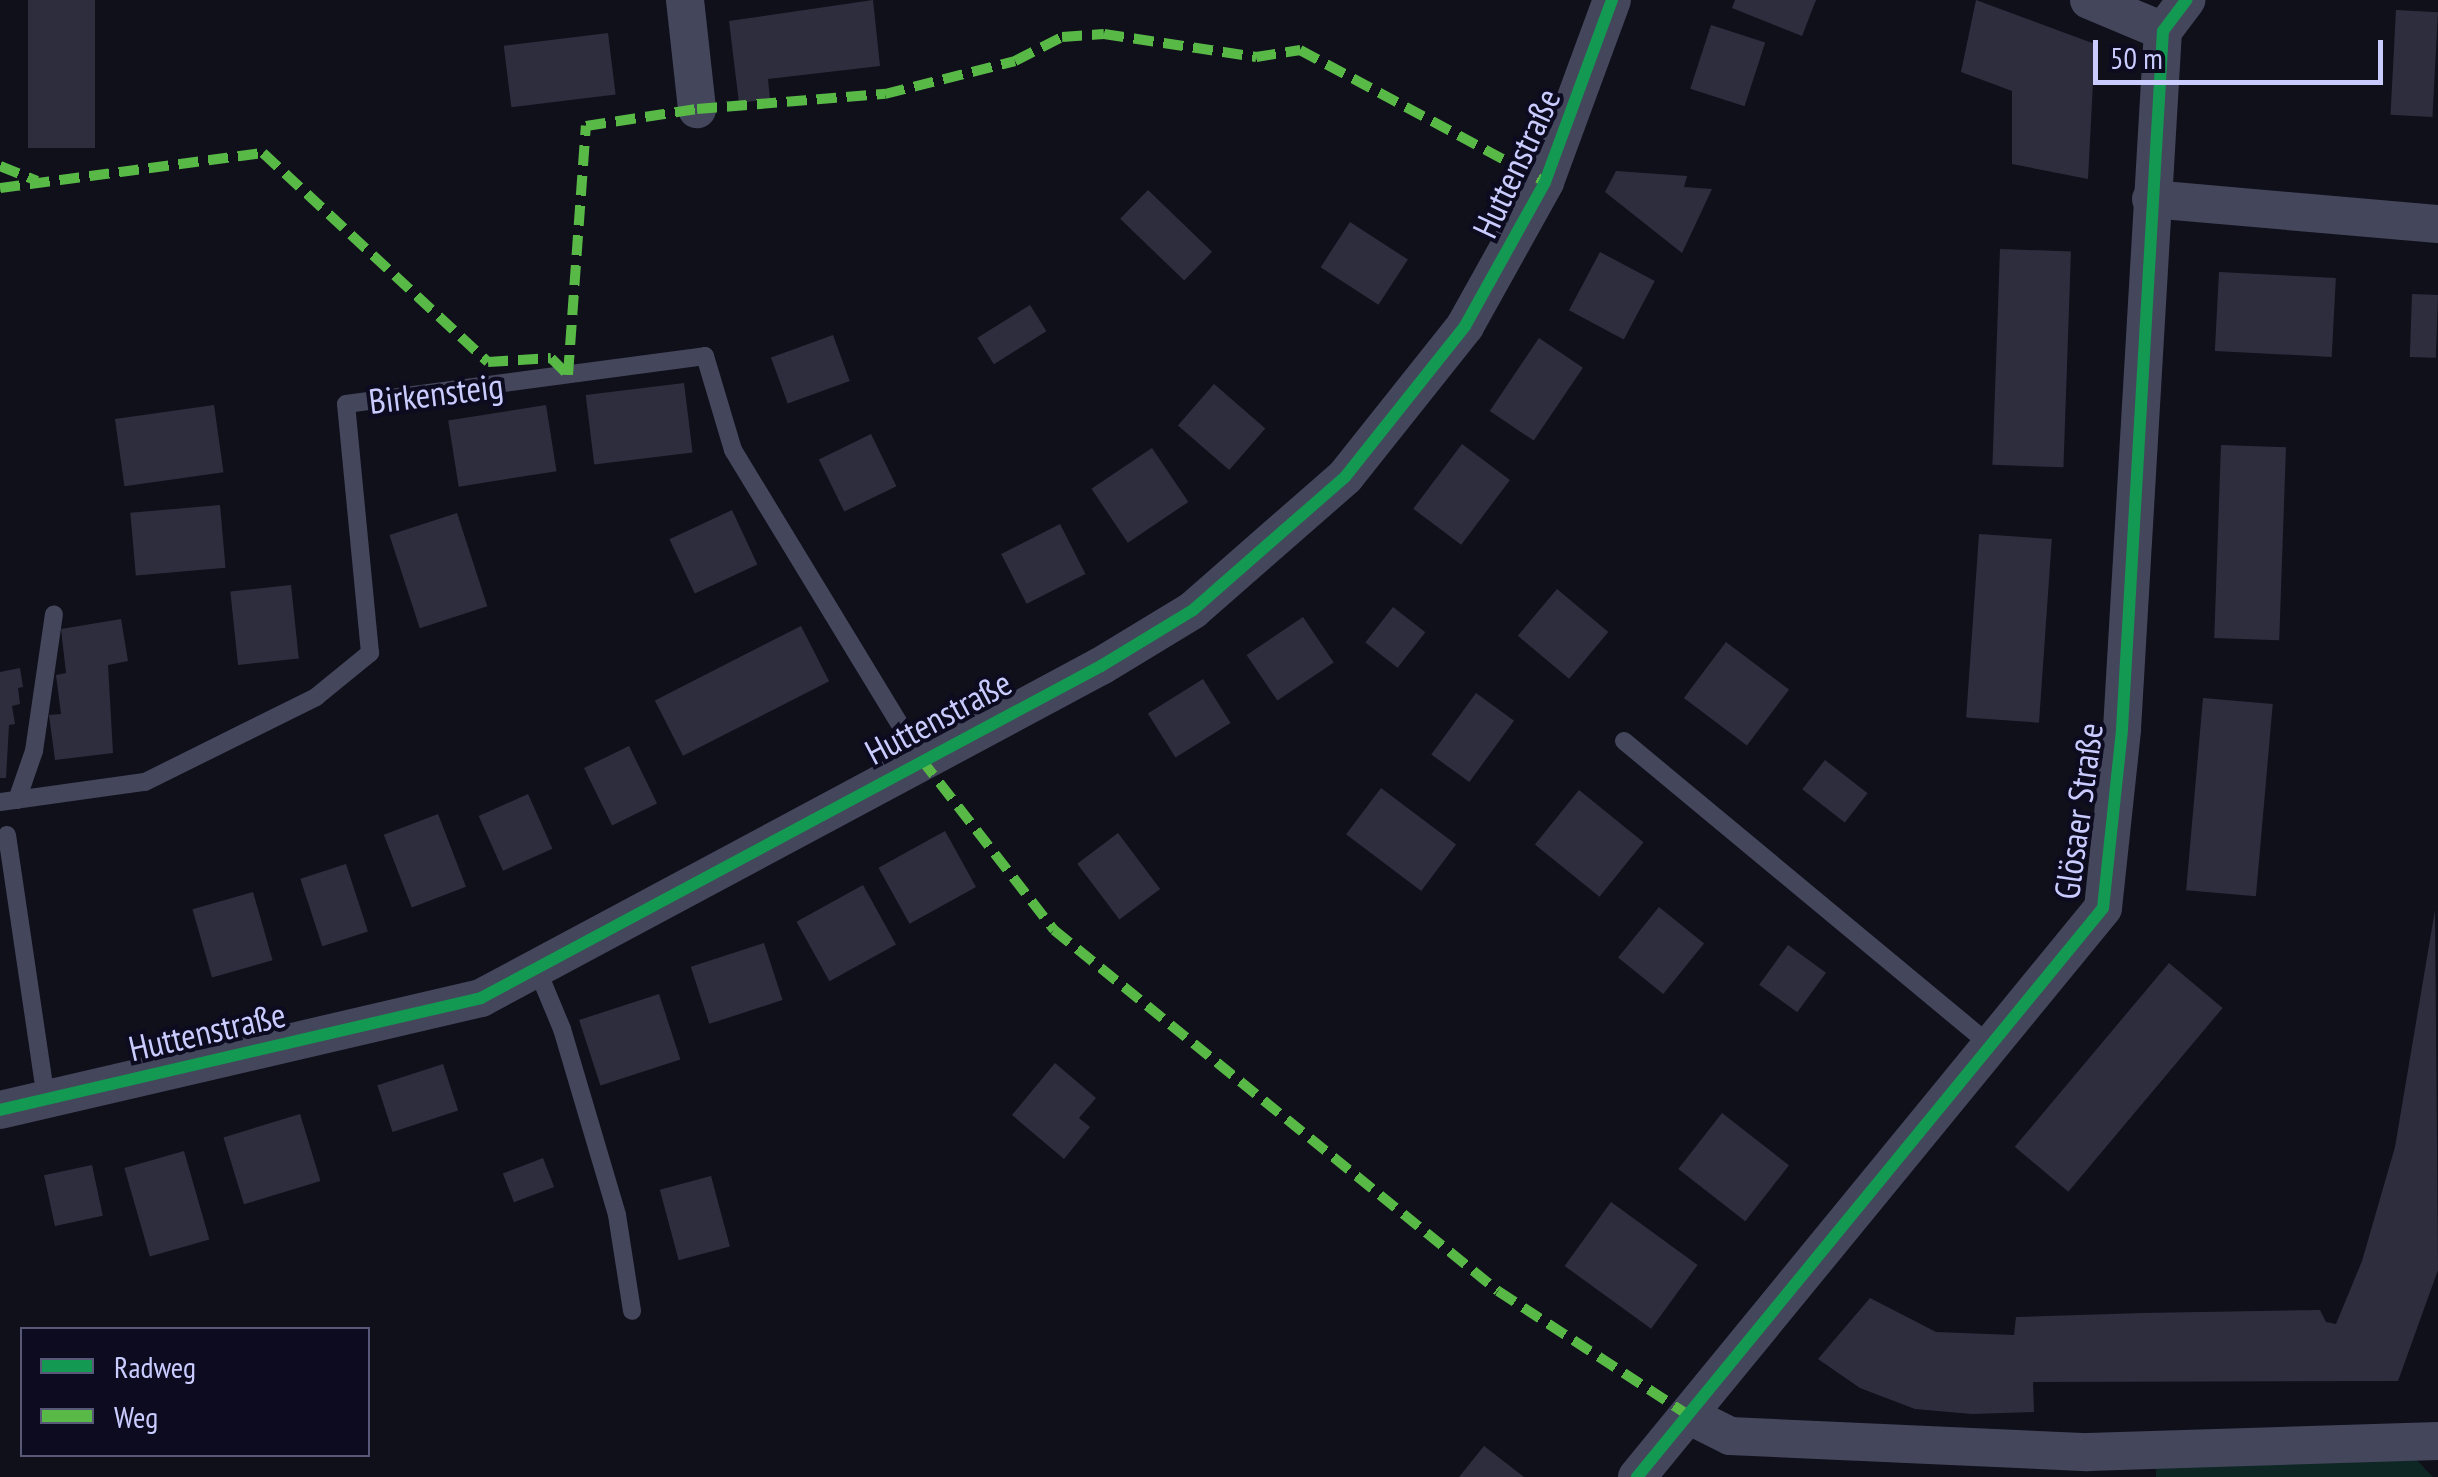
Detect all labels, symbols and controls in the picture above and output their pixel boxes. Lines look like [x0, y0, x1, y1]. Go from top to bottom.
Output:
scale bar [2098, 20, 2388, 82]
text: 50 m [2110, 38, 2163, 77]
street label: Huttenstraße [1463, 82, 1569, 244]
street label: Birkensteig [366, 364, 506, 422]
street label: Huttenstraße [858, 661, 1018, 773]
street label: Glösaer Straße [2045, 720, 2111, 902]
street label: Huttenstraße [125, 993, 289, 1069]
legend [20, 1327, 370, 1457]
text: Radweg [114, 1347, 196, 1386]
text: Weg [114, 1397, 158, 1436]

